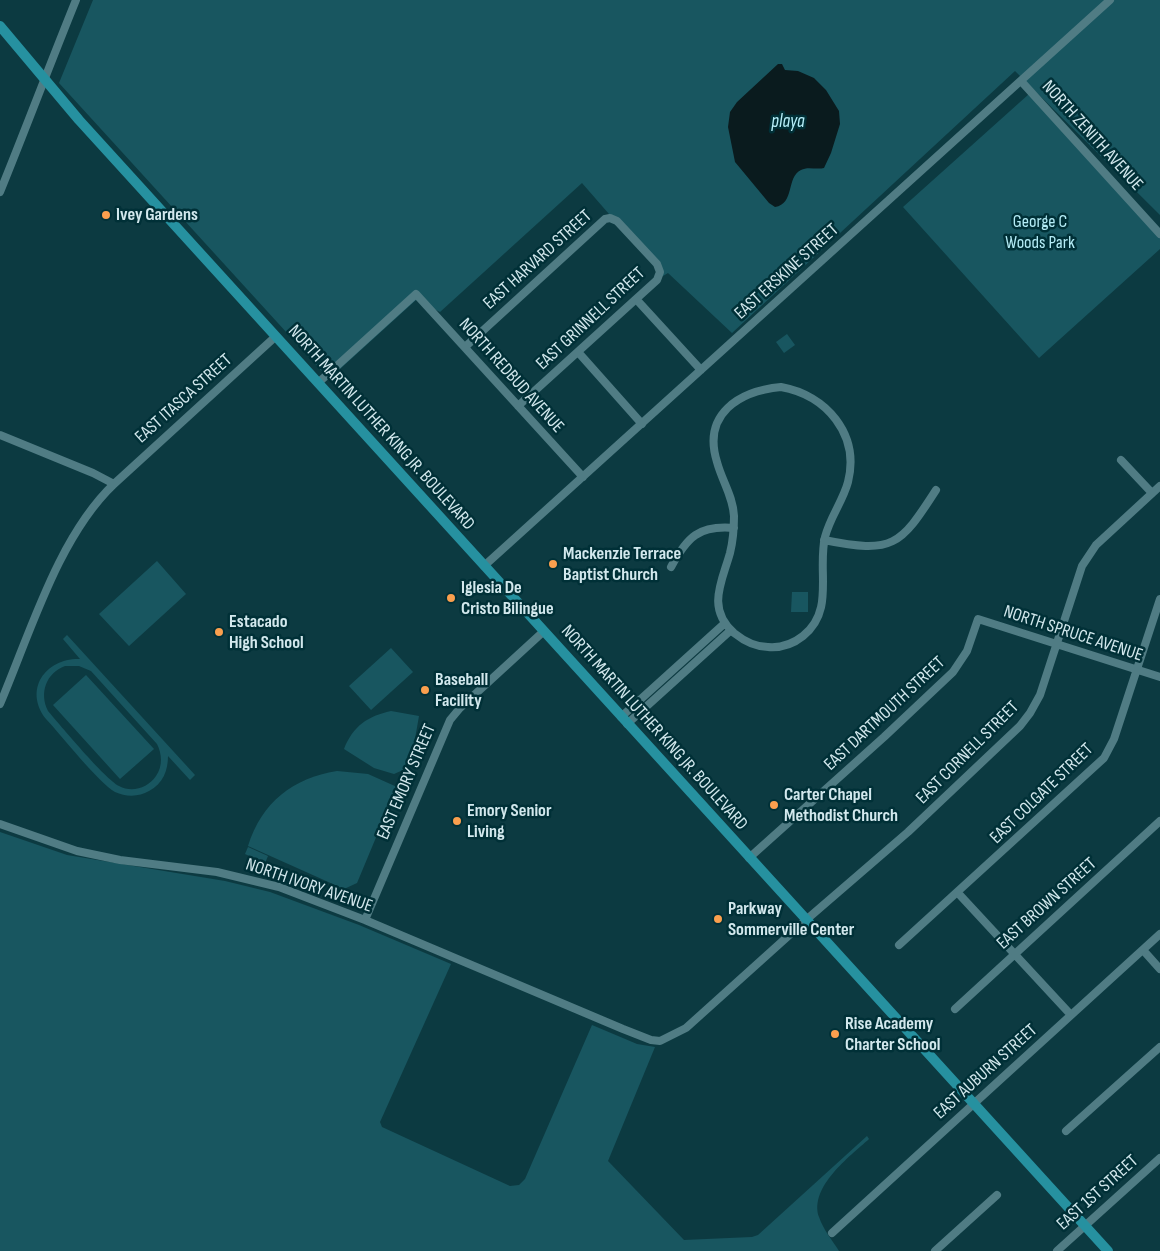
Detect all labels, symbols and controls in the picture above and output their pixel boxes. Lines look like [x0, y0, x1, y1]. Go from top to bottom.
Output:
street label: NORTH ZENITH AVENUE [1037, 77, 1147, 195]
water label: playa [771, 111, 805, 133]
place label: Ivey Gardens [116, 204, 198, 226]
street label: EAST HARVARD STREET [479, 206, 597, 314]
marker: Ivey Gardens [100, 209, 112, 221]
park label: George C Woods Park [1005, 211, 1075, 253]
street label: EAST ERSKINE STREET [730, 220, 844, 324]
street label: EAST GRINNELL STREET [532, 263, 650, 375]
street label: NORTH REDBUD AVENUE [454, 314, 568, 438]
street label: NORTH MARTIN LUTHER KING JR. BOULEVARD [283, 321, 479, 535]
street label: EAST ITASCA STREET [131, 350, 237, 448]
place label: Mackenzie Terrace Baptist Church [563, 543, 681, 586]
marker: Mackenzie Terrace Baptist Church [547, 558, 559, 570]
place label: Iglesia De Cristo Bilingue [461, 577, 554, 620]
marker: Iglesia De Cristo Bilingue [445, 592, 457, 604]
street label: NORTH SPRUCE AVENUE [1001, 601, 1145, 667]
place label: Estacado High School [229, 611, 304, 654]
street label: NORTH MARTIN LUTHER KING JR. BOULEVARD [556, 621, 752, 835]
marker: Estacado High School [213, 626, 225, 638]
street label: EAST DARTMOUTH STREET [820, 652, 950, 776]
place label: Baseball Facility [435, 669, 488, 712]
marker: Baseball Facility [419, 684, 431, 696]
street label: EAST CORNELL STREET [912, 697, 1024, 809]
street label: EAST EMORY STREET [373, 721, 441, 843]
street label: EAST COLGATE STREET [986, 739, 1098, 849]
place label: Carter Chapel Methodist Church [784, 784, 898, 826]
marker: Carter Chapel Methodist Church [768, 799, 780, 811]
place label: Emory Senior Living [467, 800, 551, 842]
marker: Emory Senior Living [451, 815, 463, 827]
street label: NORTH IVORY AVENUE [243, 854, 375, 918]
street label: EAST BROWN STREET [993, 854, 1101, 954]
place label: Parkway Sommerville Center [728, 898, 854, 941]
marker: Parkway Sommerville Center [712, 913, 724, 925]
place label: Rise Academy Charter School [845, 1013, 940, 1056]
street label: EAST AUBURN STREET [930, 1020, 1042, 1124]
marker: Rise Academy Charter School [829, 1028, 841, 1040]
street label: EAST 1ST STREET [1053, 1151, 1143, 1235]

